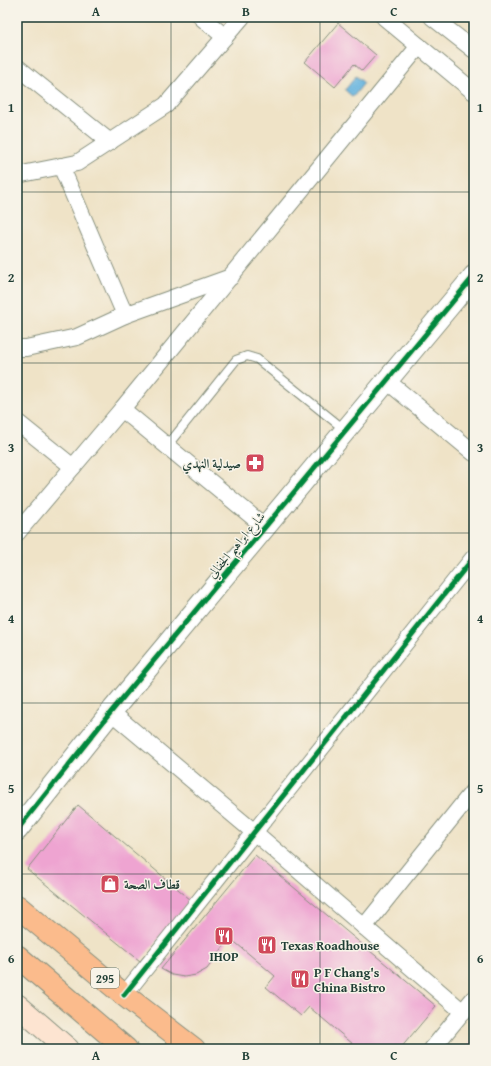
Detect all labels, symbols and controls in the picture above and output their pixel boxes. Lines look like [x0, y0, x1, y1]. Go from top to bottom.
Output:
text: A [92, 2, 101, 21]
text: B [242, 2, 250, 21]
text: C [390, 2, 398, 21]
text: 1 [8, 98, 14, 117]
text: 1 [477, 98, 483, 117]
text: 2 [8, 268, 15, 287]
text: 2 [477, 268, 484, 287]
text: 3 [8, 438, 14, 457]
text: 3 [477, 438, 483, 457]
pharmacy icon: صيدلية النهدي [244, 452, 266, 474]
place label: صيدلية النهدي [182, 454, 241, 475]
street label: شارع ابراهيم الجفالي [203, 508, 273, 585]
text: 4 [8, 609, 15, 628]
text: 4 [477, 609, 484, 628]
text: 5 [8, 779, 15, 798]
text: 5 [477, 779, 484, 798]
shop icon: قطاف الصحة [99, 873, 121, 895]
place label: قطاف الصحة [124, 875, 180, 894]
restaurant icon: IHOP [213, 925, 235, 947]
restaurant icon: Texas Roadhouse [256, 934, 278, 956]
place label: Texas Roadhouse [281, 936, 379, 955]
place label: IHOP [209, 947, 239, 966]
text: 6 [8, 949, 15, 968]
text: 6 [477, 949, 484, 968]
place label: P F Chang's China Bistro [314, 963, 386, 997]
road number: 295 [91, 968, 119, 988]
restaurant icon: P F Chang's China Bistro [289, 968, 311, 990]
text: A [92, 1046, 101, 1065]
text: B [242, 1046, 250, 1065]
text: C [390, 1046, 398, 1065]

